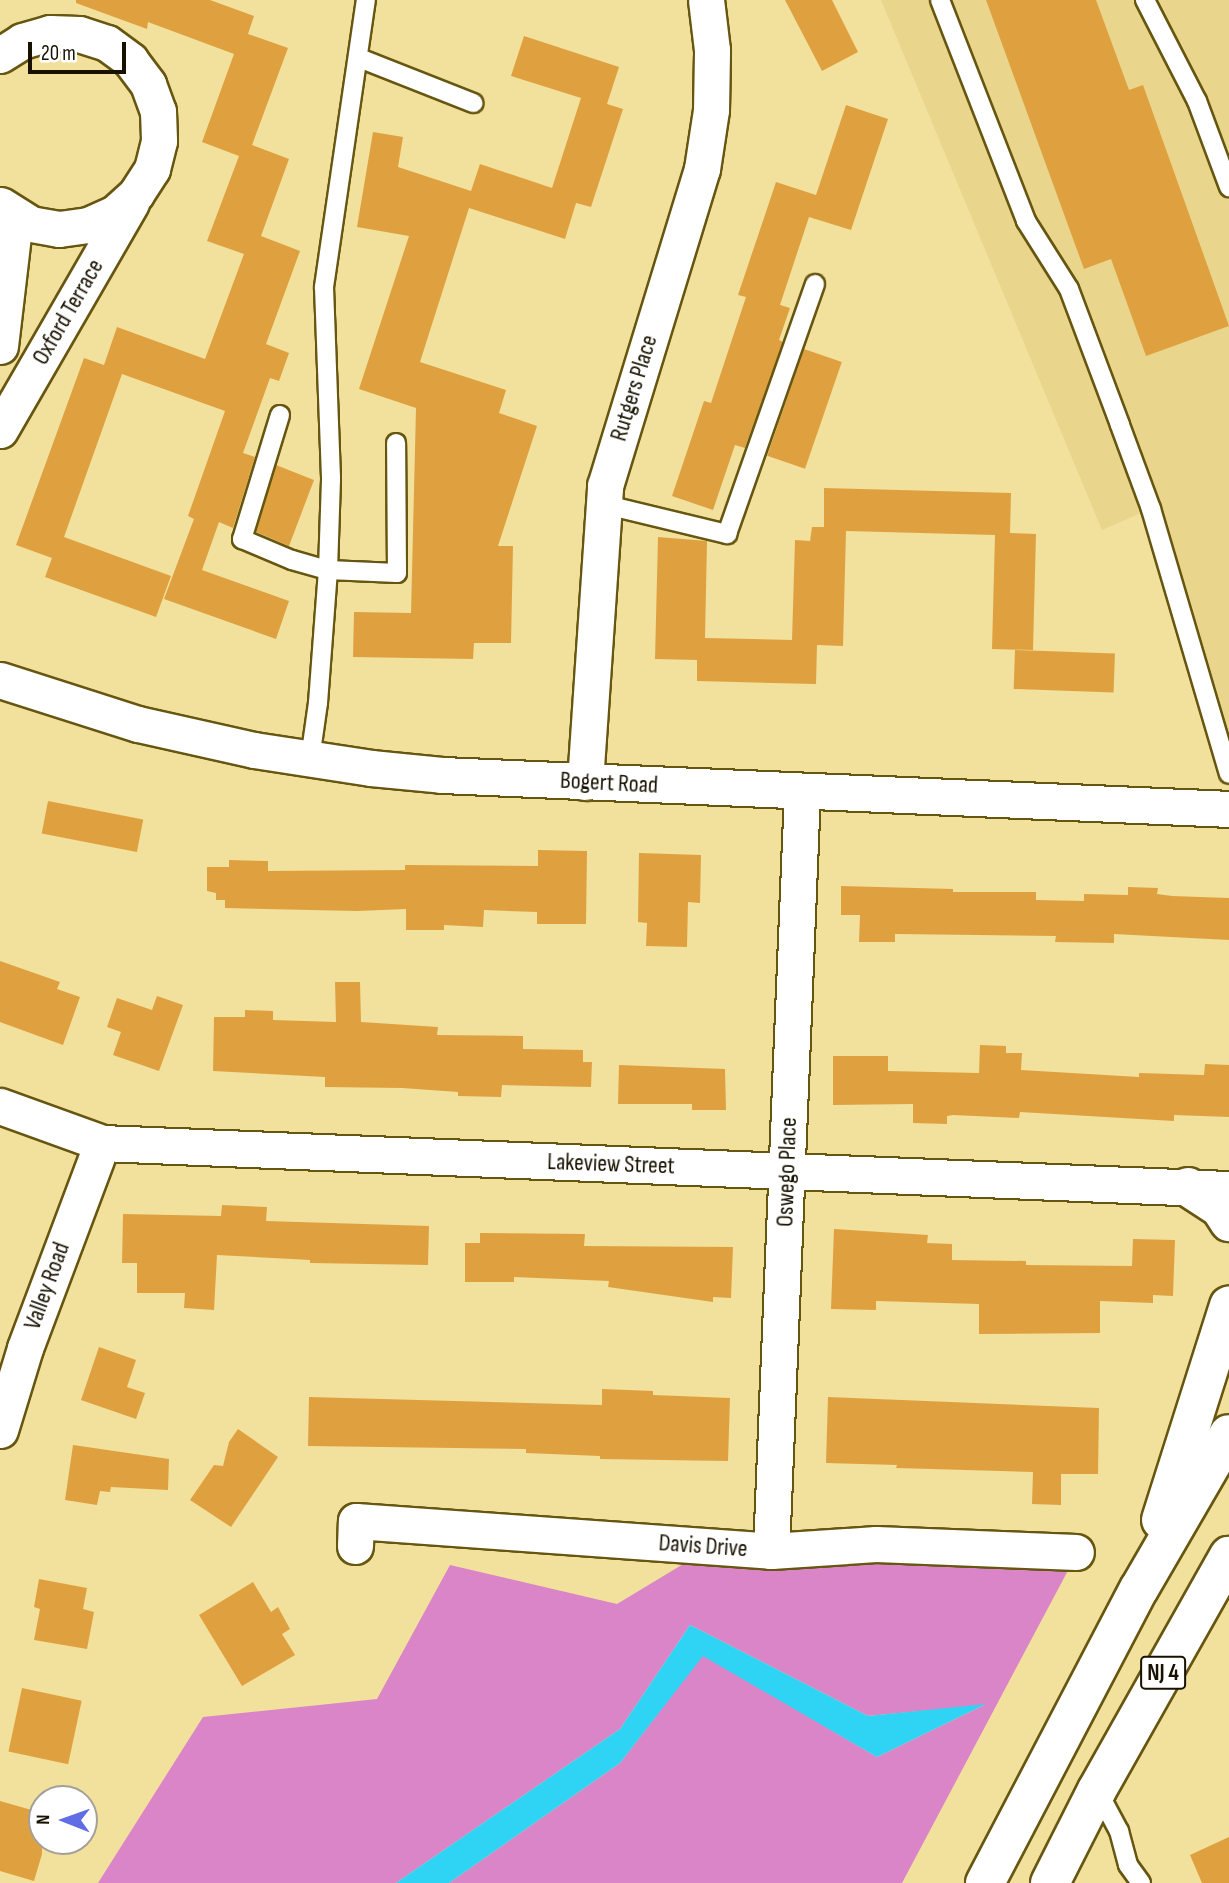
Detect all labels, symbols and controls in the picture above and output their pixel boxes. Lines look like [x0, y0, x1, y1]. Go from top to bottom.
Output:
scale bar [32, 28, 130, 72]
text: 20 m [41, 41, 76, 66]
street label: Oxford Terrace [26, 254, 110, 370]
street label: Rutgers Place [604, 331, 664, 445]
street label: Bogert Road [559, 766, 659, 800]
street label: Oswego Place [771, 1117, 803, 1227]
street label: Lakeview Street [547, 1147, 675, 1181]
street label: Valley Road [18, 1238, 76, 1334]
street label: Davis Drive [658, 1529, 748, 1563]
road number: NJ 4 [1138, 1654, 1188, 1692]
north arrow [28, 1785, 98, 1855]
text: N [32, 1814, 55, 1825]

